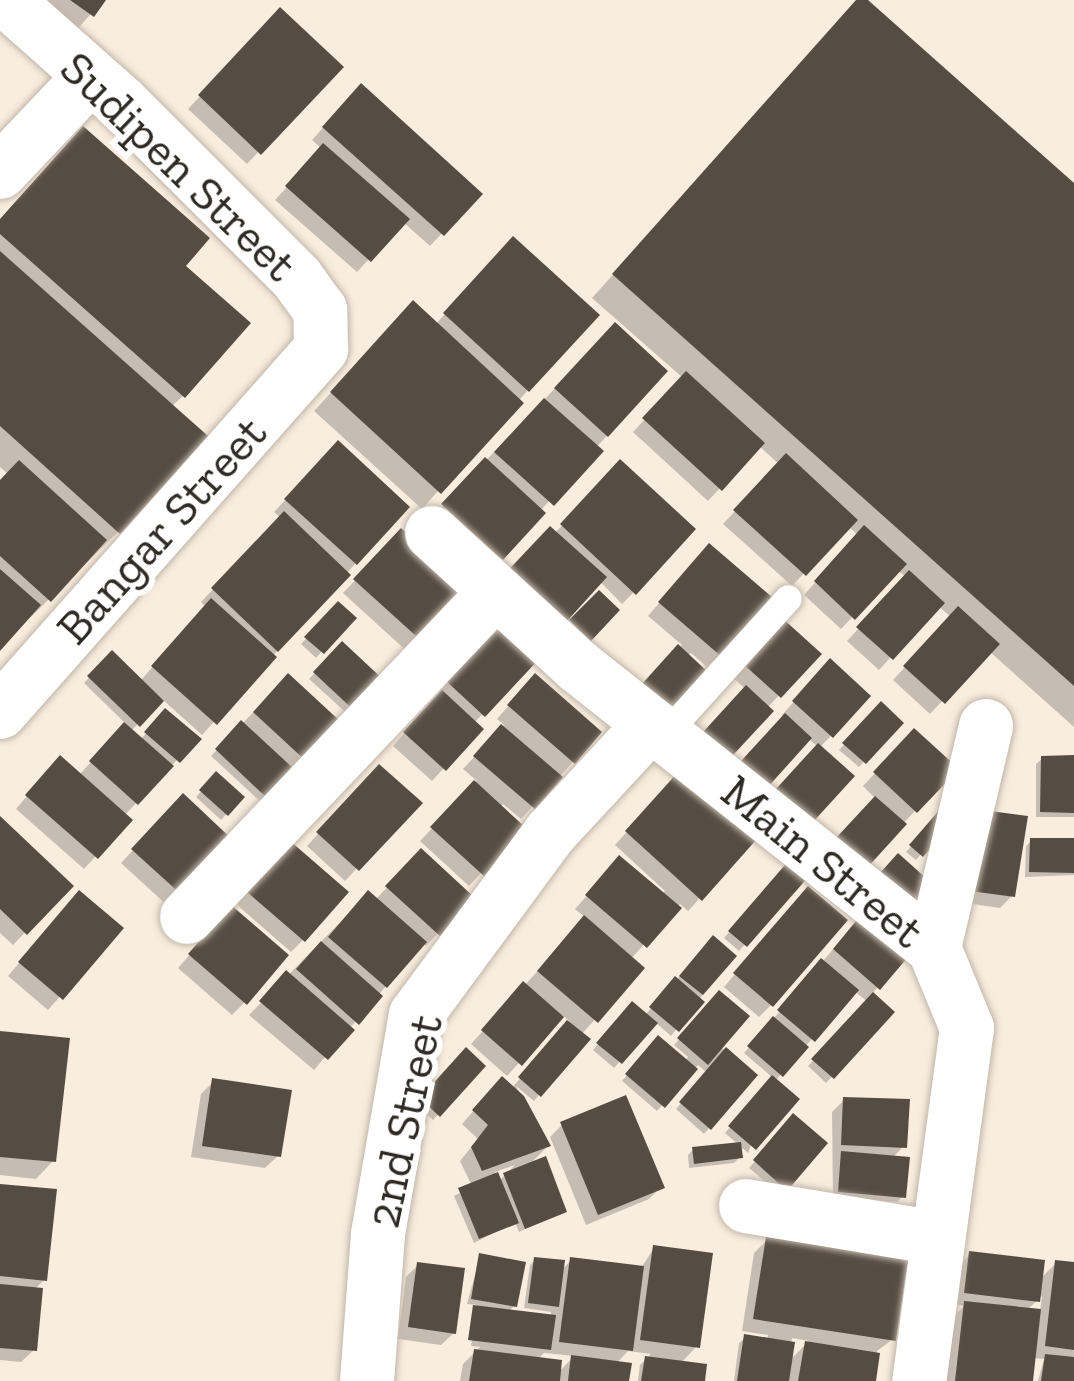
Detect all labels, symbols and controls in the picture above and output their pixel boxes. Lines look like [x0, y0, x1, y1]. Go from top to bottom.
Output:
street label: Sudipen Street [49, 39, 309, 293]
street label: Bangar Street [44, 404, 278, 656]
street label: Main Street [710, 762, 936, 960]
street label: 2nd Street [353, 1009, 455, 1233]

